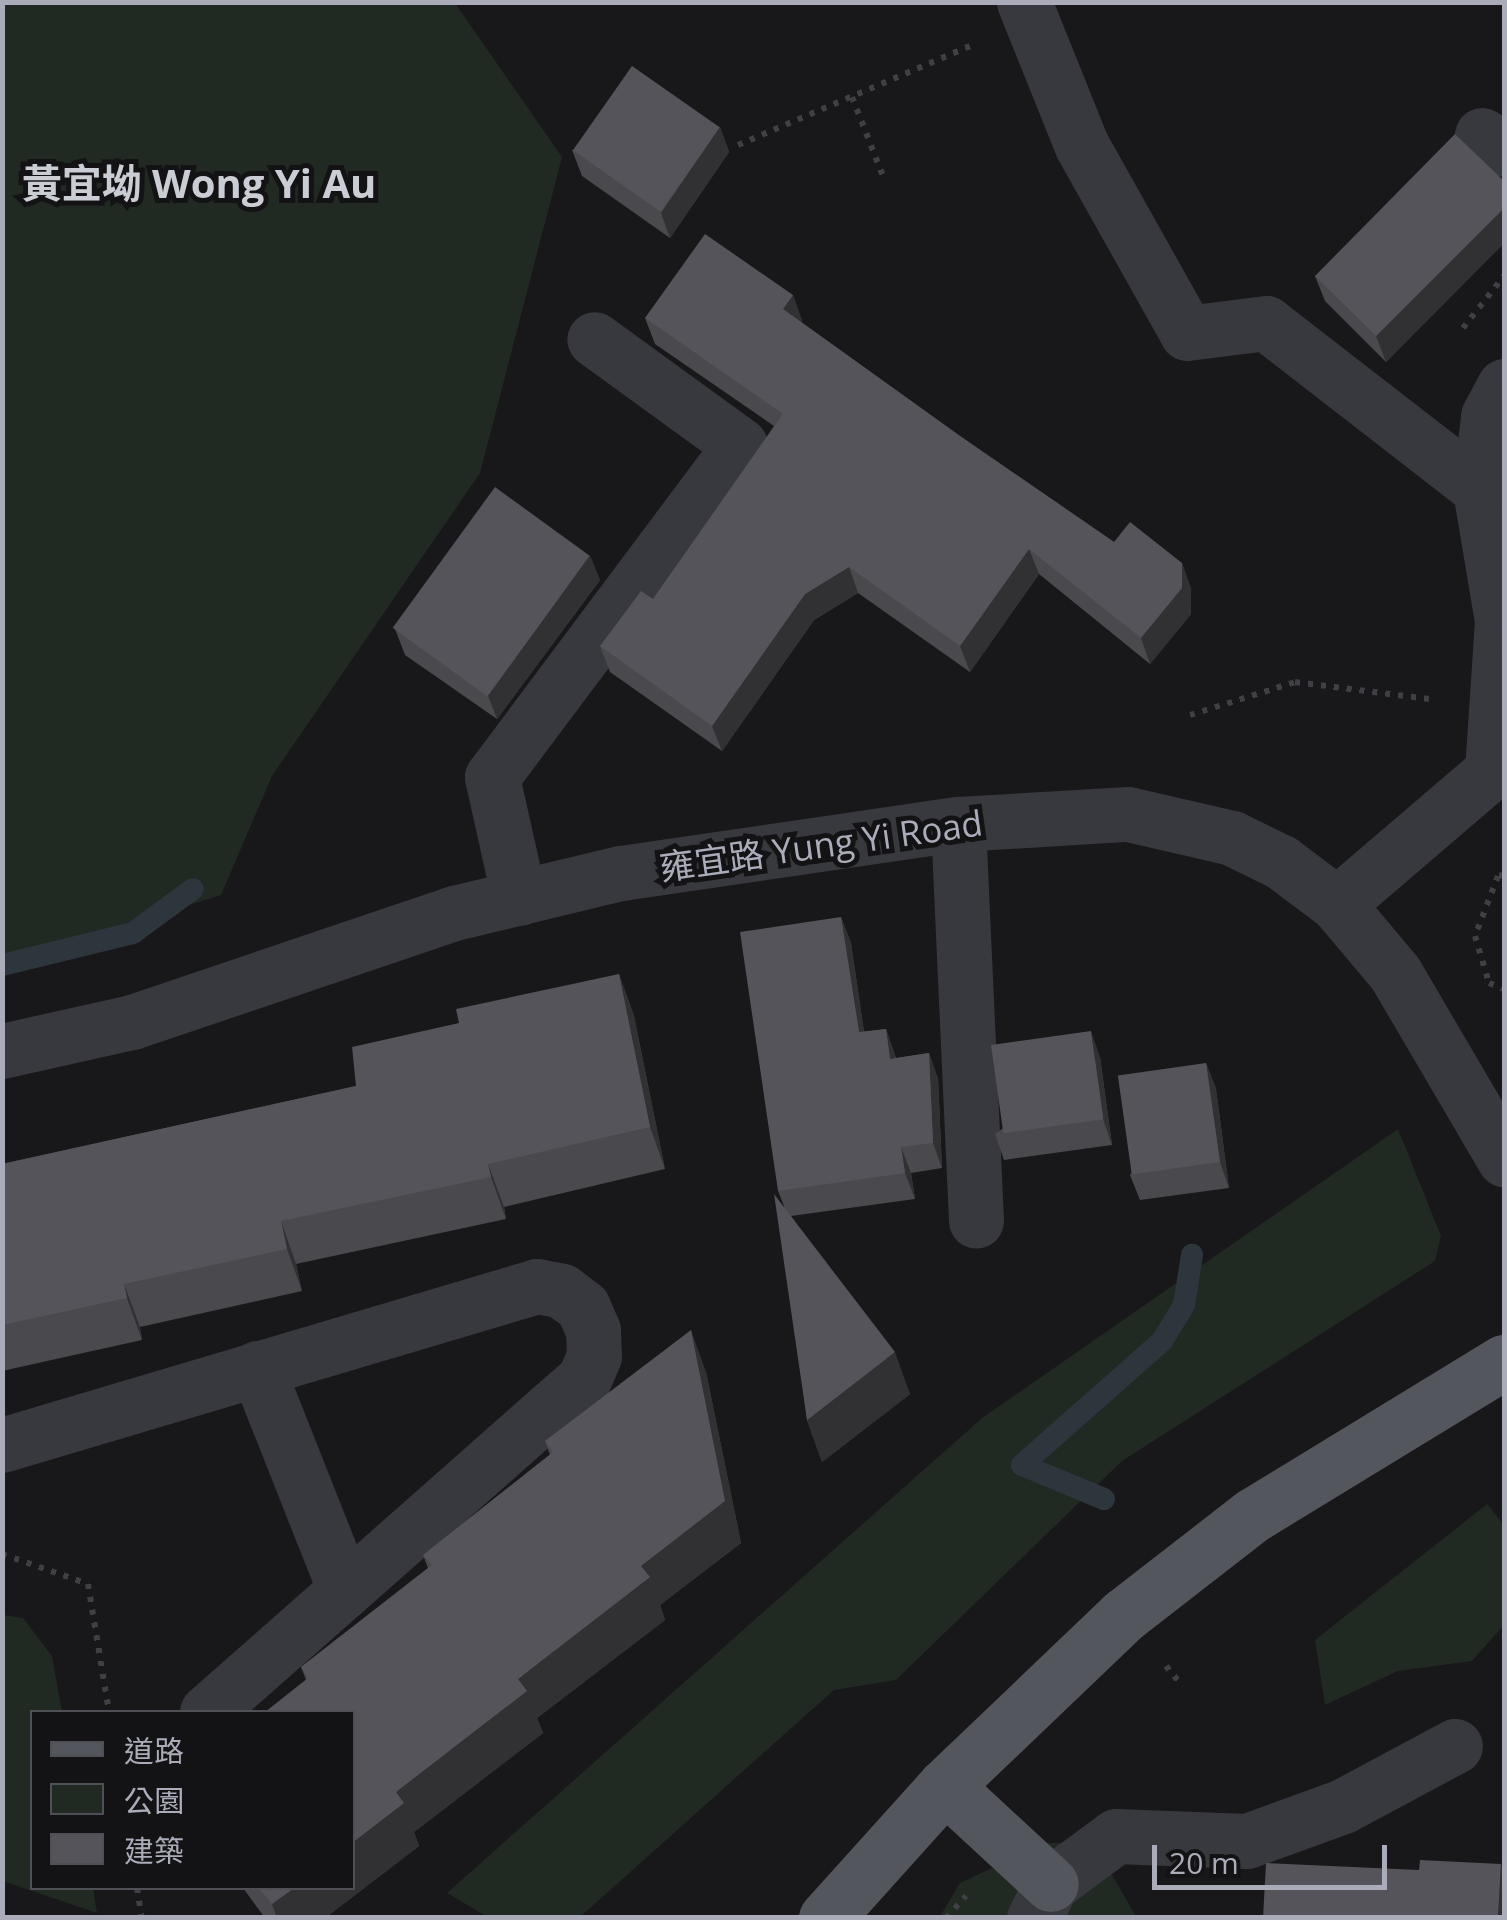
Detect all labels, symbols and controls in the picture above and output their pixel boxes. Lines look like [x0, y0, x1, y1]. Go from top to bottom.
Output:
district label: 黃宜坳 Wong Yi Au [22, 159, 376, 207]
street label: 雍宜路 Yung Yi Road [657, 802, 985, 888]
legend [30, 1710, 355, 1890]
text: 道路 [124, 1730, 184, 1771]
text: 公園 [124, 1780, 184, 1821]
scale bar [1157, 1825, 1392, 1887]
text: 建築 [124, 1830, 184, 1871]
text: 20 m [1169, 1842, 1239, 1883]

